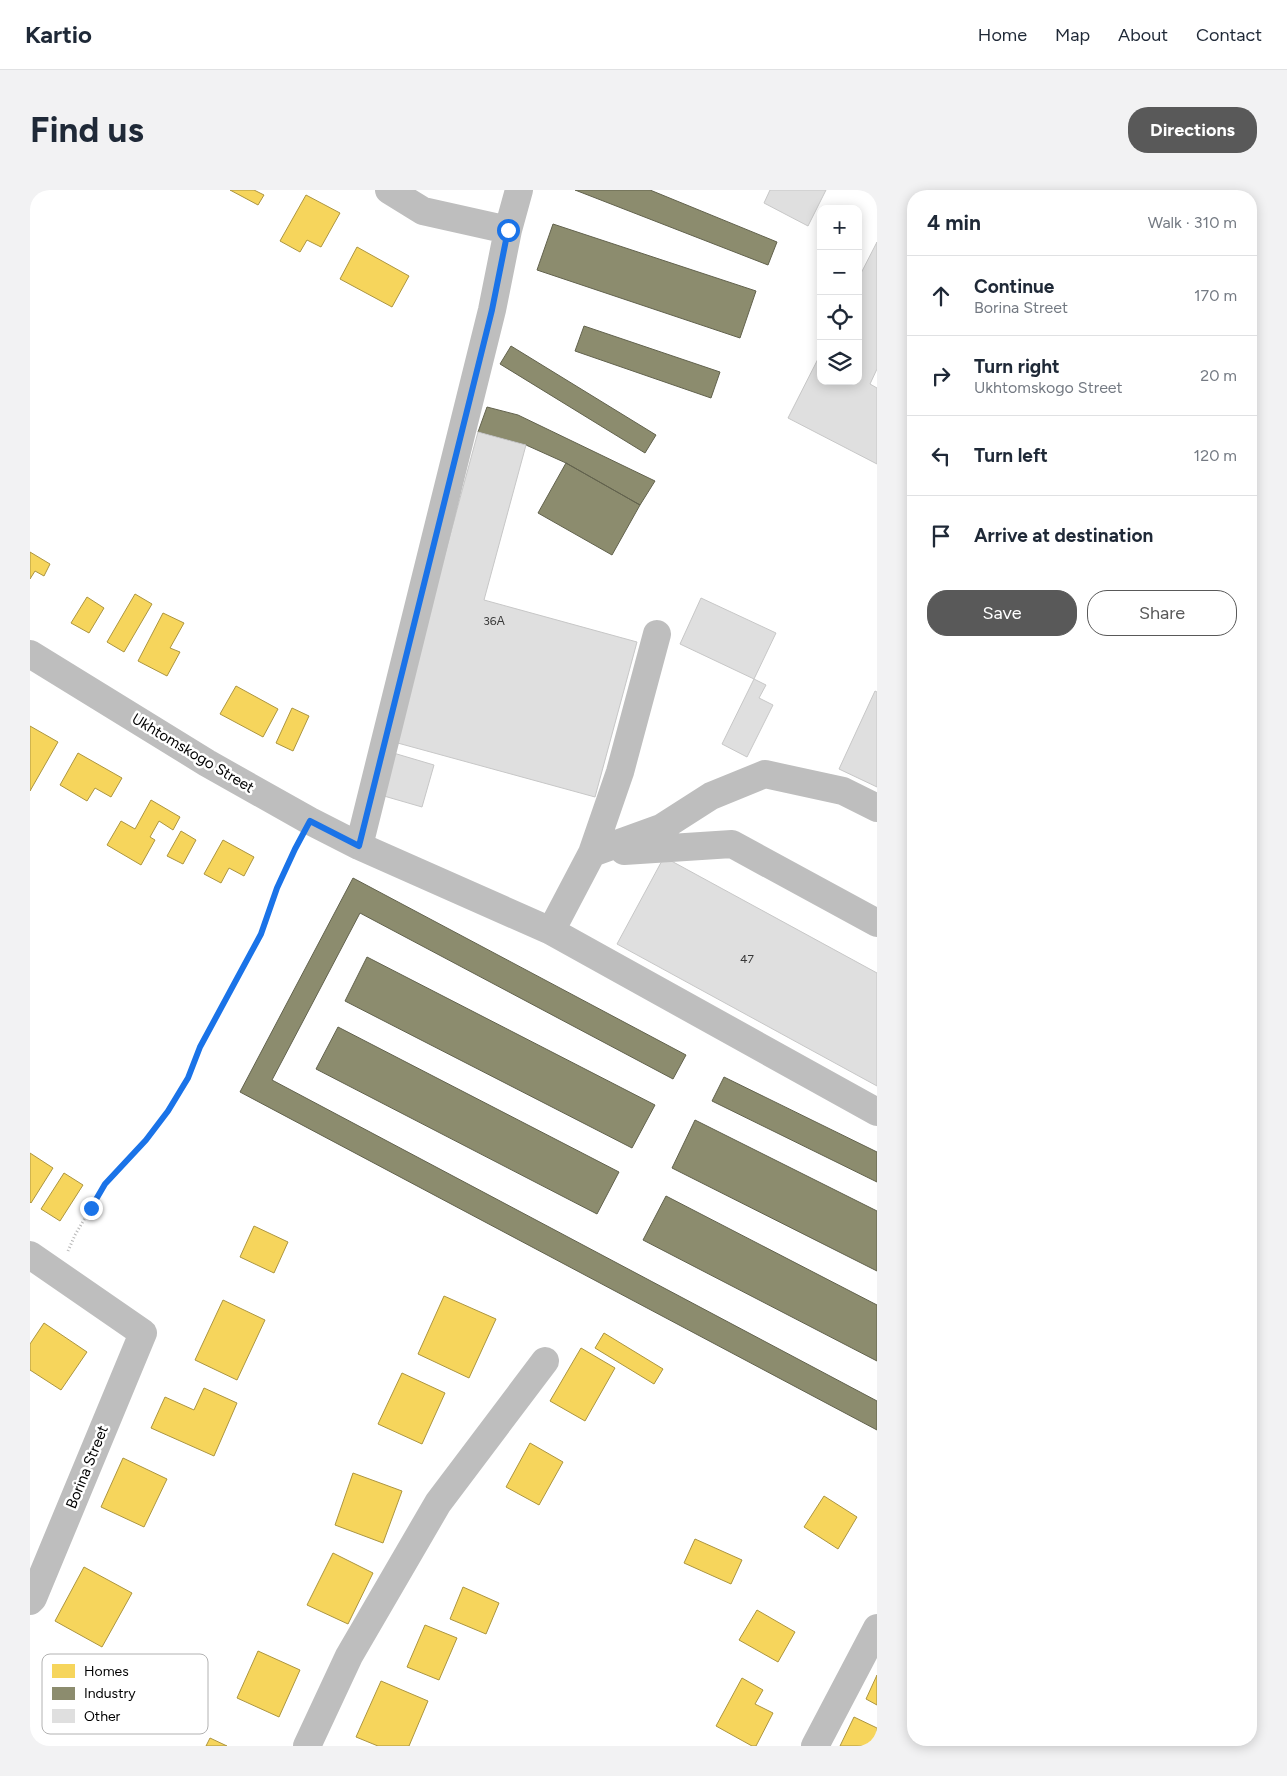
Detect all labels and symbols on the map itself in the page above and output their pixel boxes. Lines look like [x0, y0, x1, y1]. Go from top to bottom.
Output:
route start [497, 219, 520, 242]
house number: 36А [483, 614, 505, 628]
street label: Ukhtomskogo Street [129, 709, 258, 797]
house number: 47 [740, 952, 754, 966]
route end [80, 1197, 103, 1220]
street label: Borina Street [62, 1422, 112, 1511]
legend [42, 1654, 208, 1734]
text: Homes [84, 1663, 129, 1680]
text: Industry [84, 1685, 136, 1702]
text: Other [84, 1708, 121, 1725]

